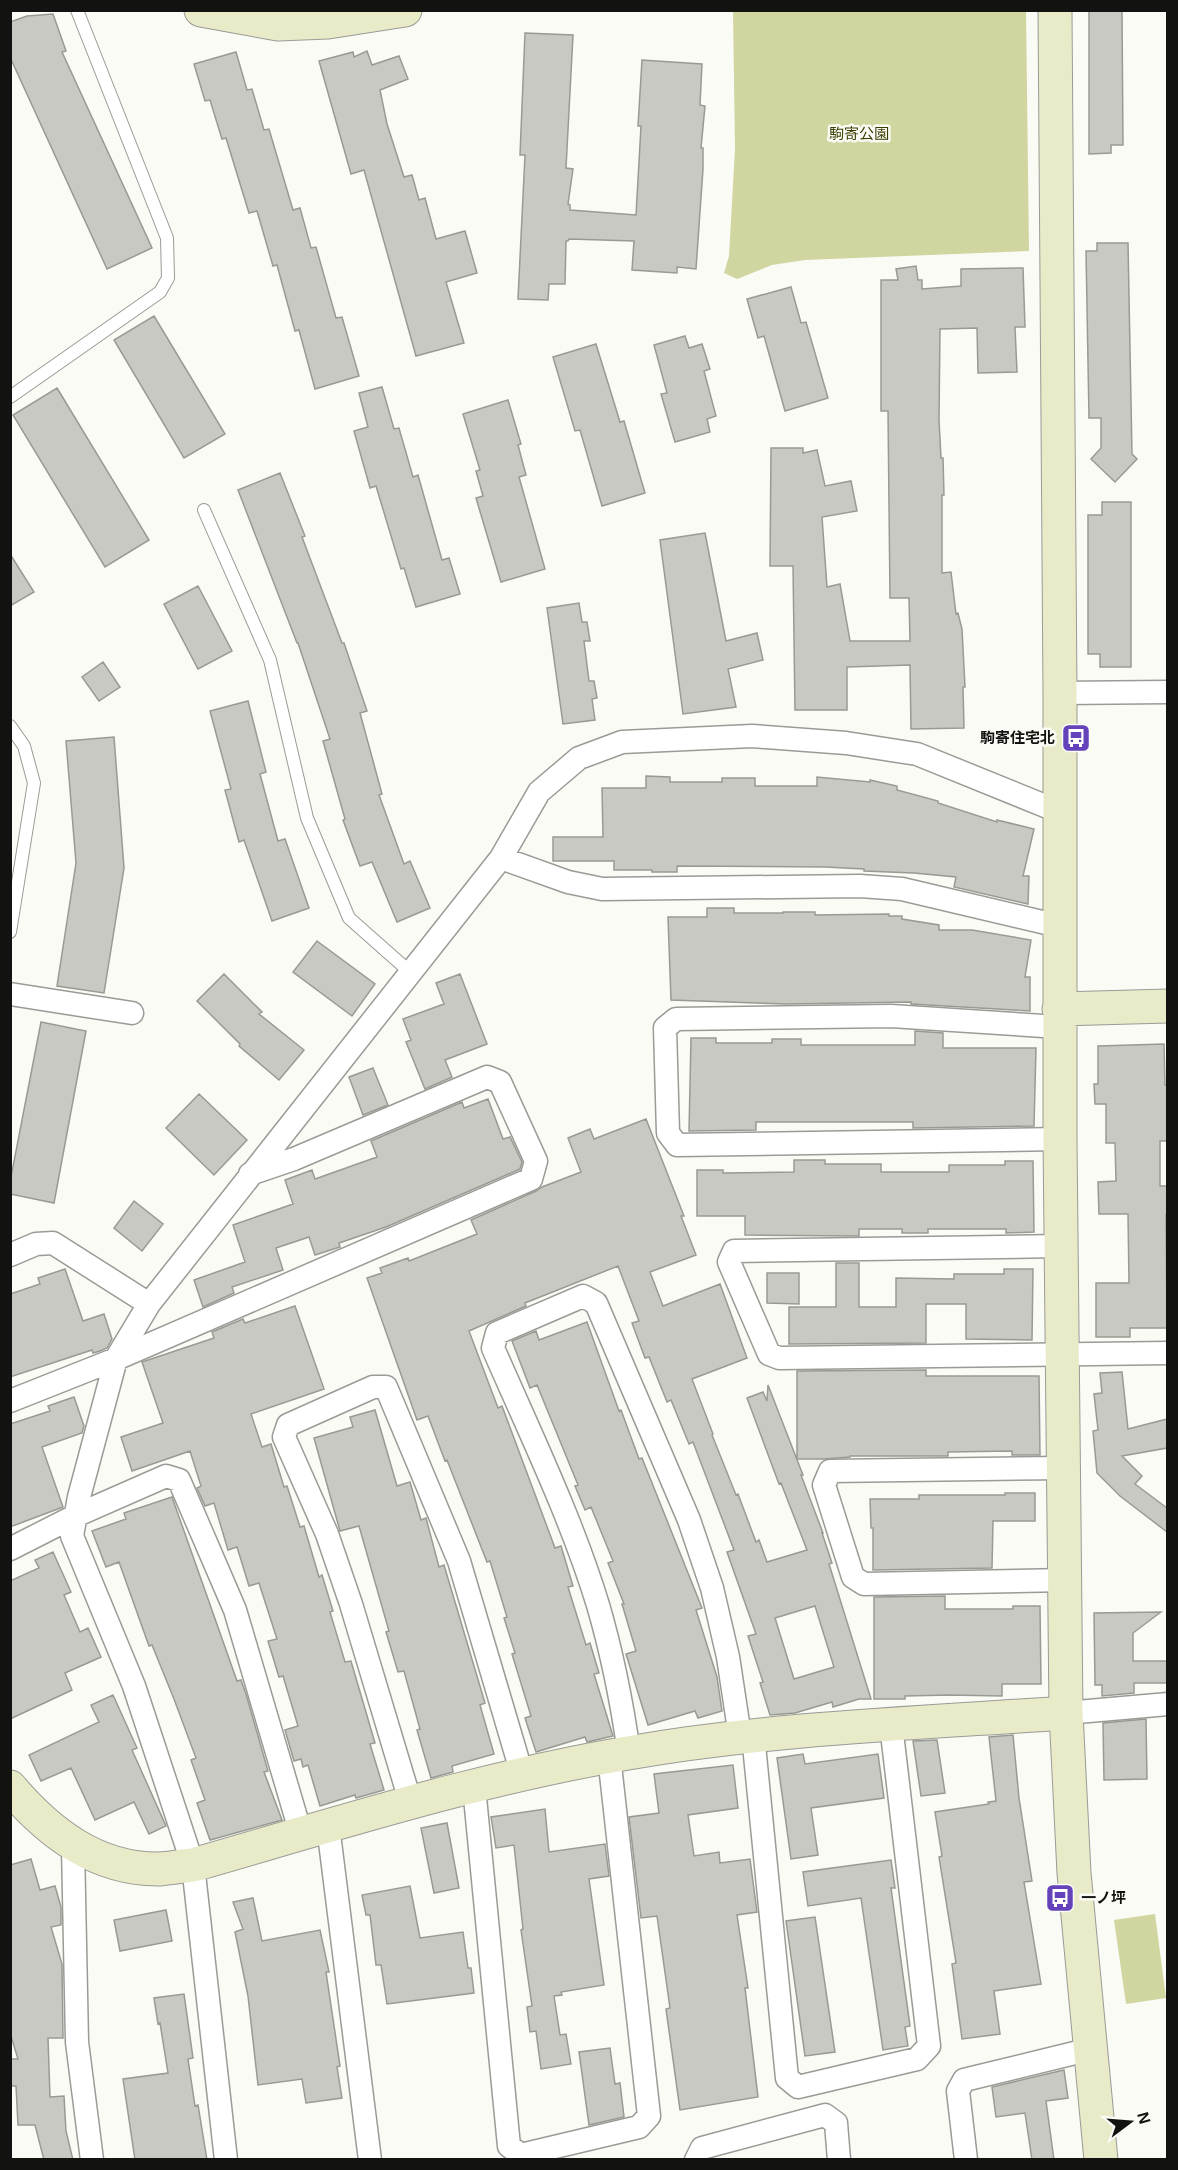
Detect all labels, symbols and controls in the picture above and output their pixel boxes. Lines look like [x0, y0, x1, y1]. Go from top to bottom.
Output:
park label: 駒寄公園 [829, 125, 889, 142]
bus stop icon: 駒寄住宅北 [1060, 722, 1092, 754]
place label: 駒寄住宅北 [980, 729, 1055, 746]
bus stop icon: 一ノ坪 [1044, 1882, 1076, 1914]
place label: 一ノ坪 [1081, 1889, 1126, 1906]
north arrow [1100, 2092, 1160, 2152]
text: N [1134, 2110, 1154, 2126]

